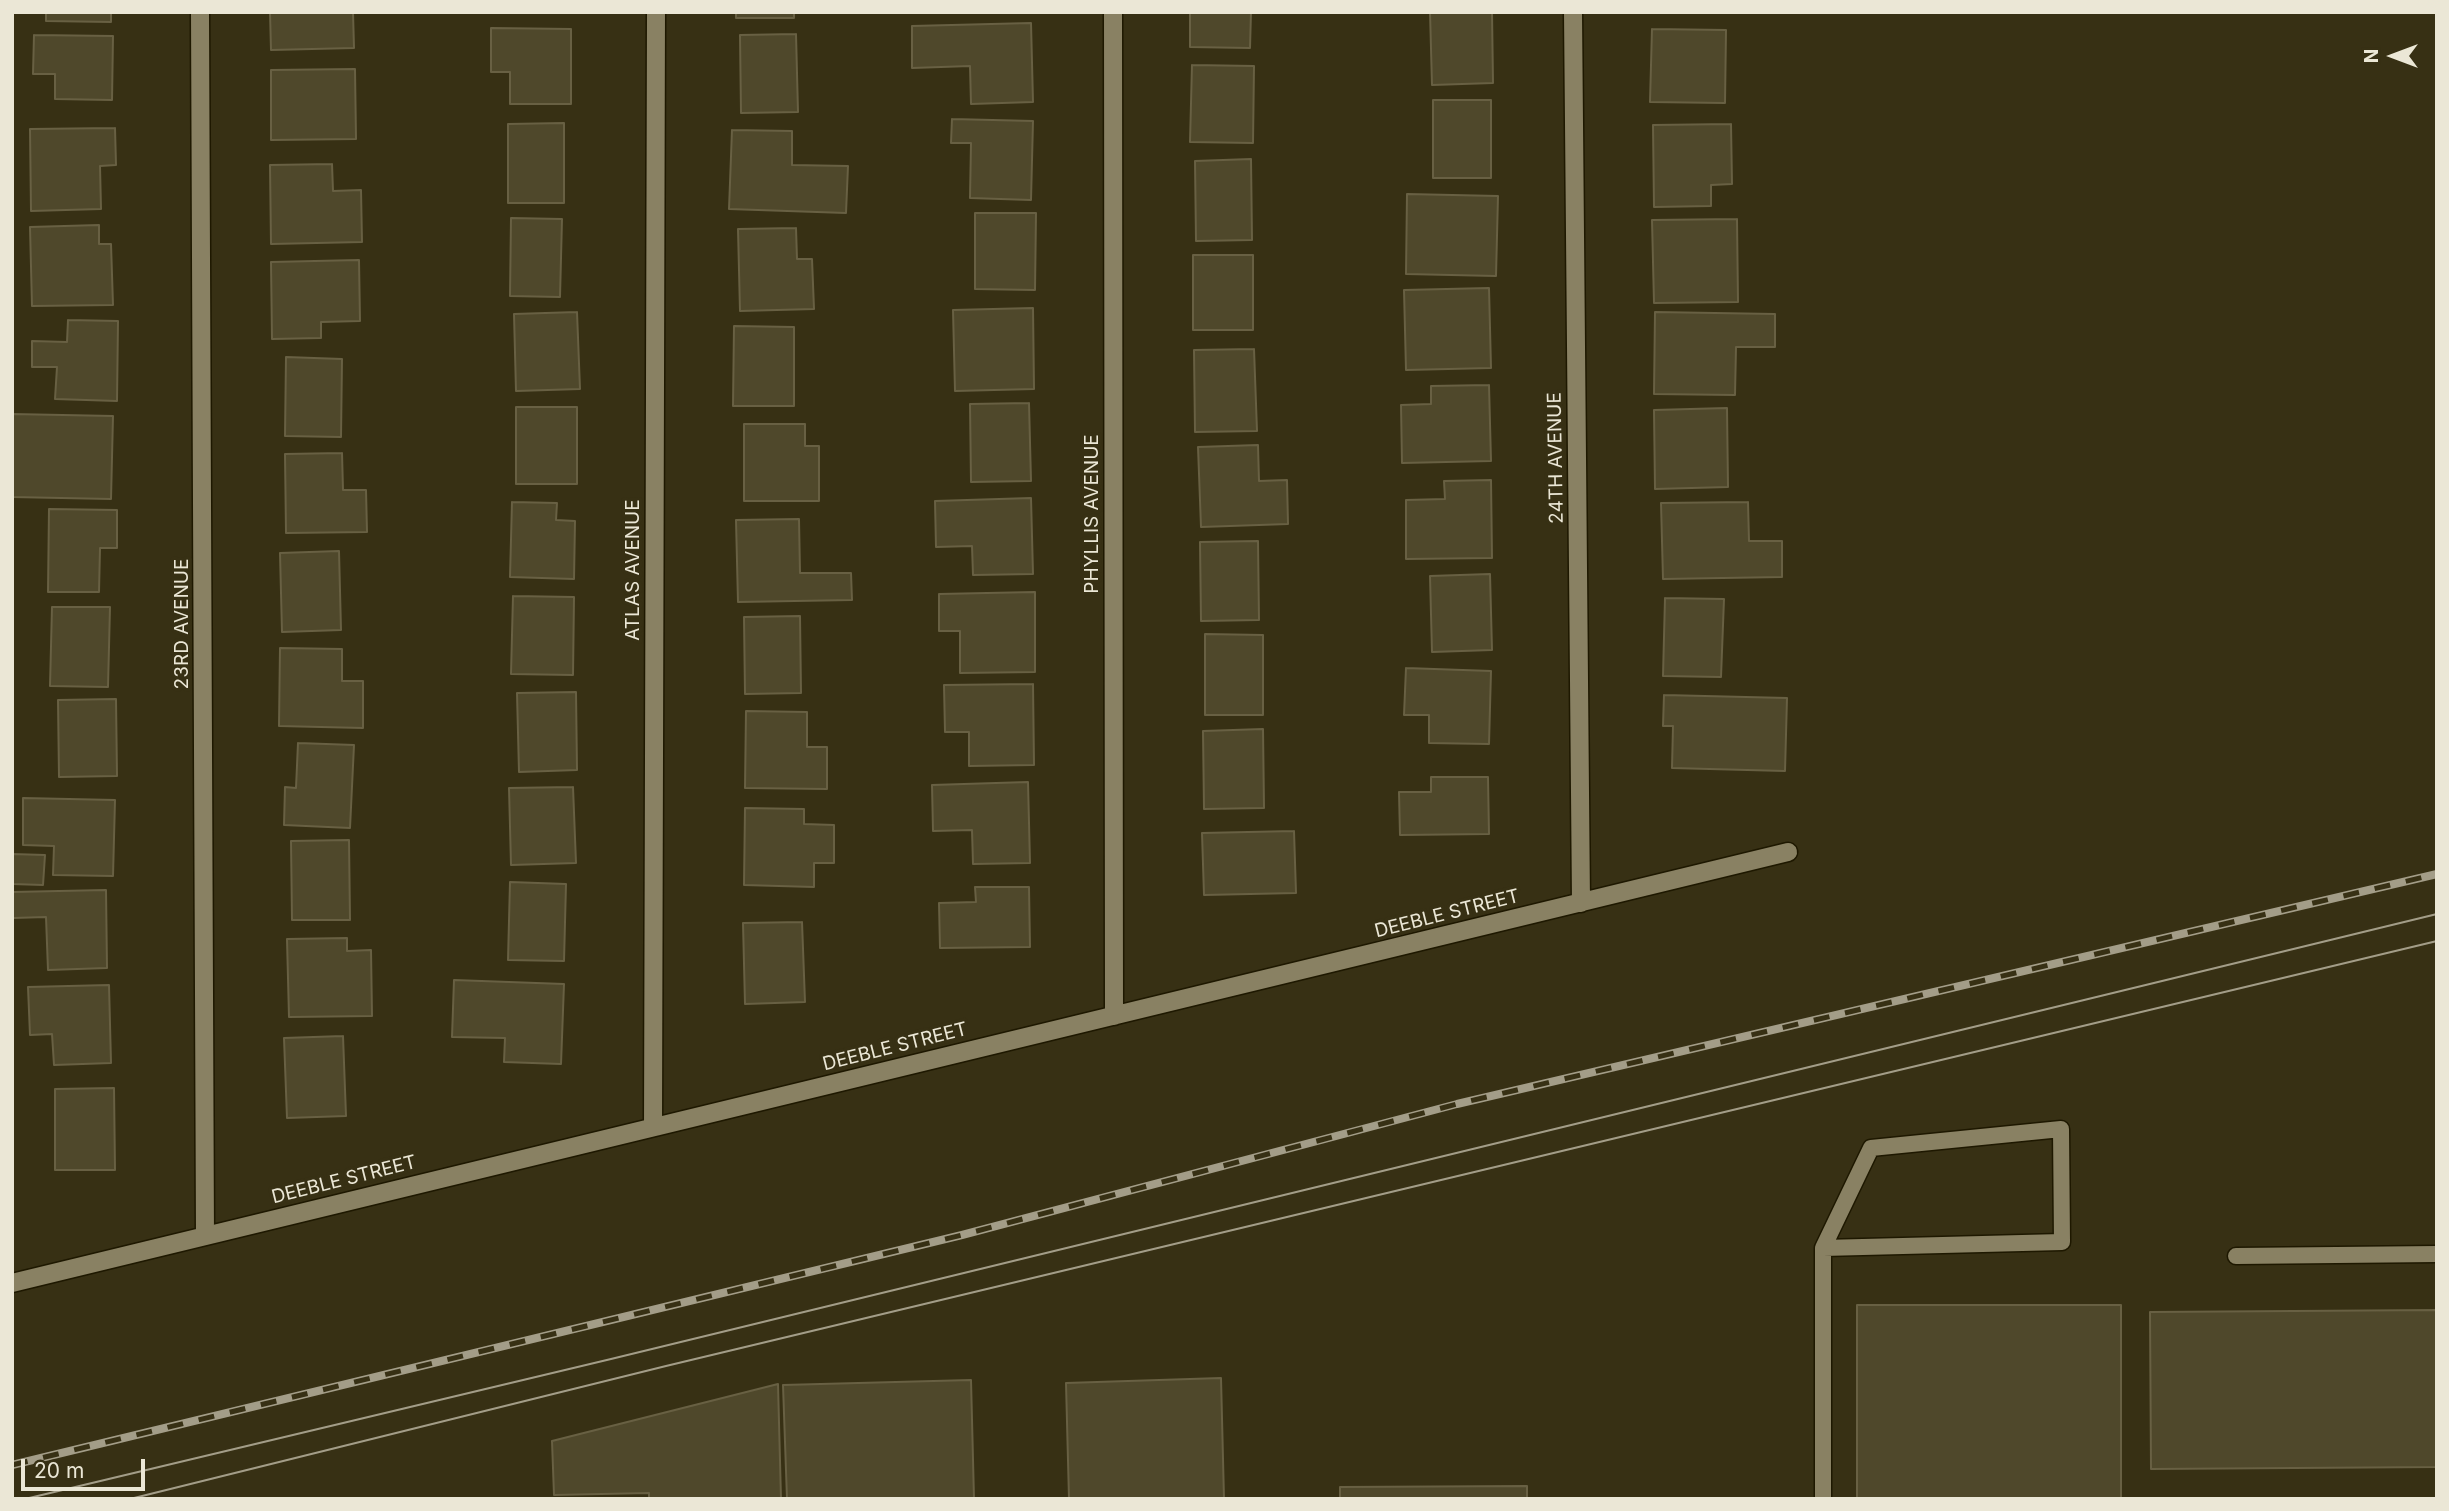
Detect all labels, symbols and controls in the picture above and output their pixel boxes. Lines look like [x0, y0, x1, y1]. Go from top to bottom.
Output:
north arrow [2358, 21, 2428, 91]
text: N [2360, 49, 2383, 63]
street label: 24TH AVENUE [1543, 392, 1569, 524]
street label: PHYLLIS AVENUE [1081, 434, 1103, 594]
street label: ATLAS AVENUE [622, 499, 644, 641]
street label: 23RD AVENUE [171, 559, 193, 689]
street label: DEEBLE STREET [1372, 885, 1522, 943]
street label: DEEBLE STREET [820, 1018, 970, 1076]
street label: DEEBLE STREET [269, 1151, 419, 1209]
scale bar [24, 1444, 149, 1488]
text: 20 m [34, 1458, 84, 1483]

